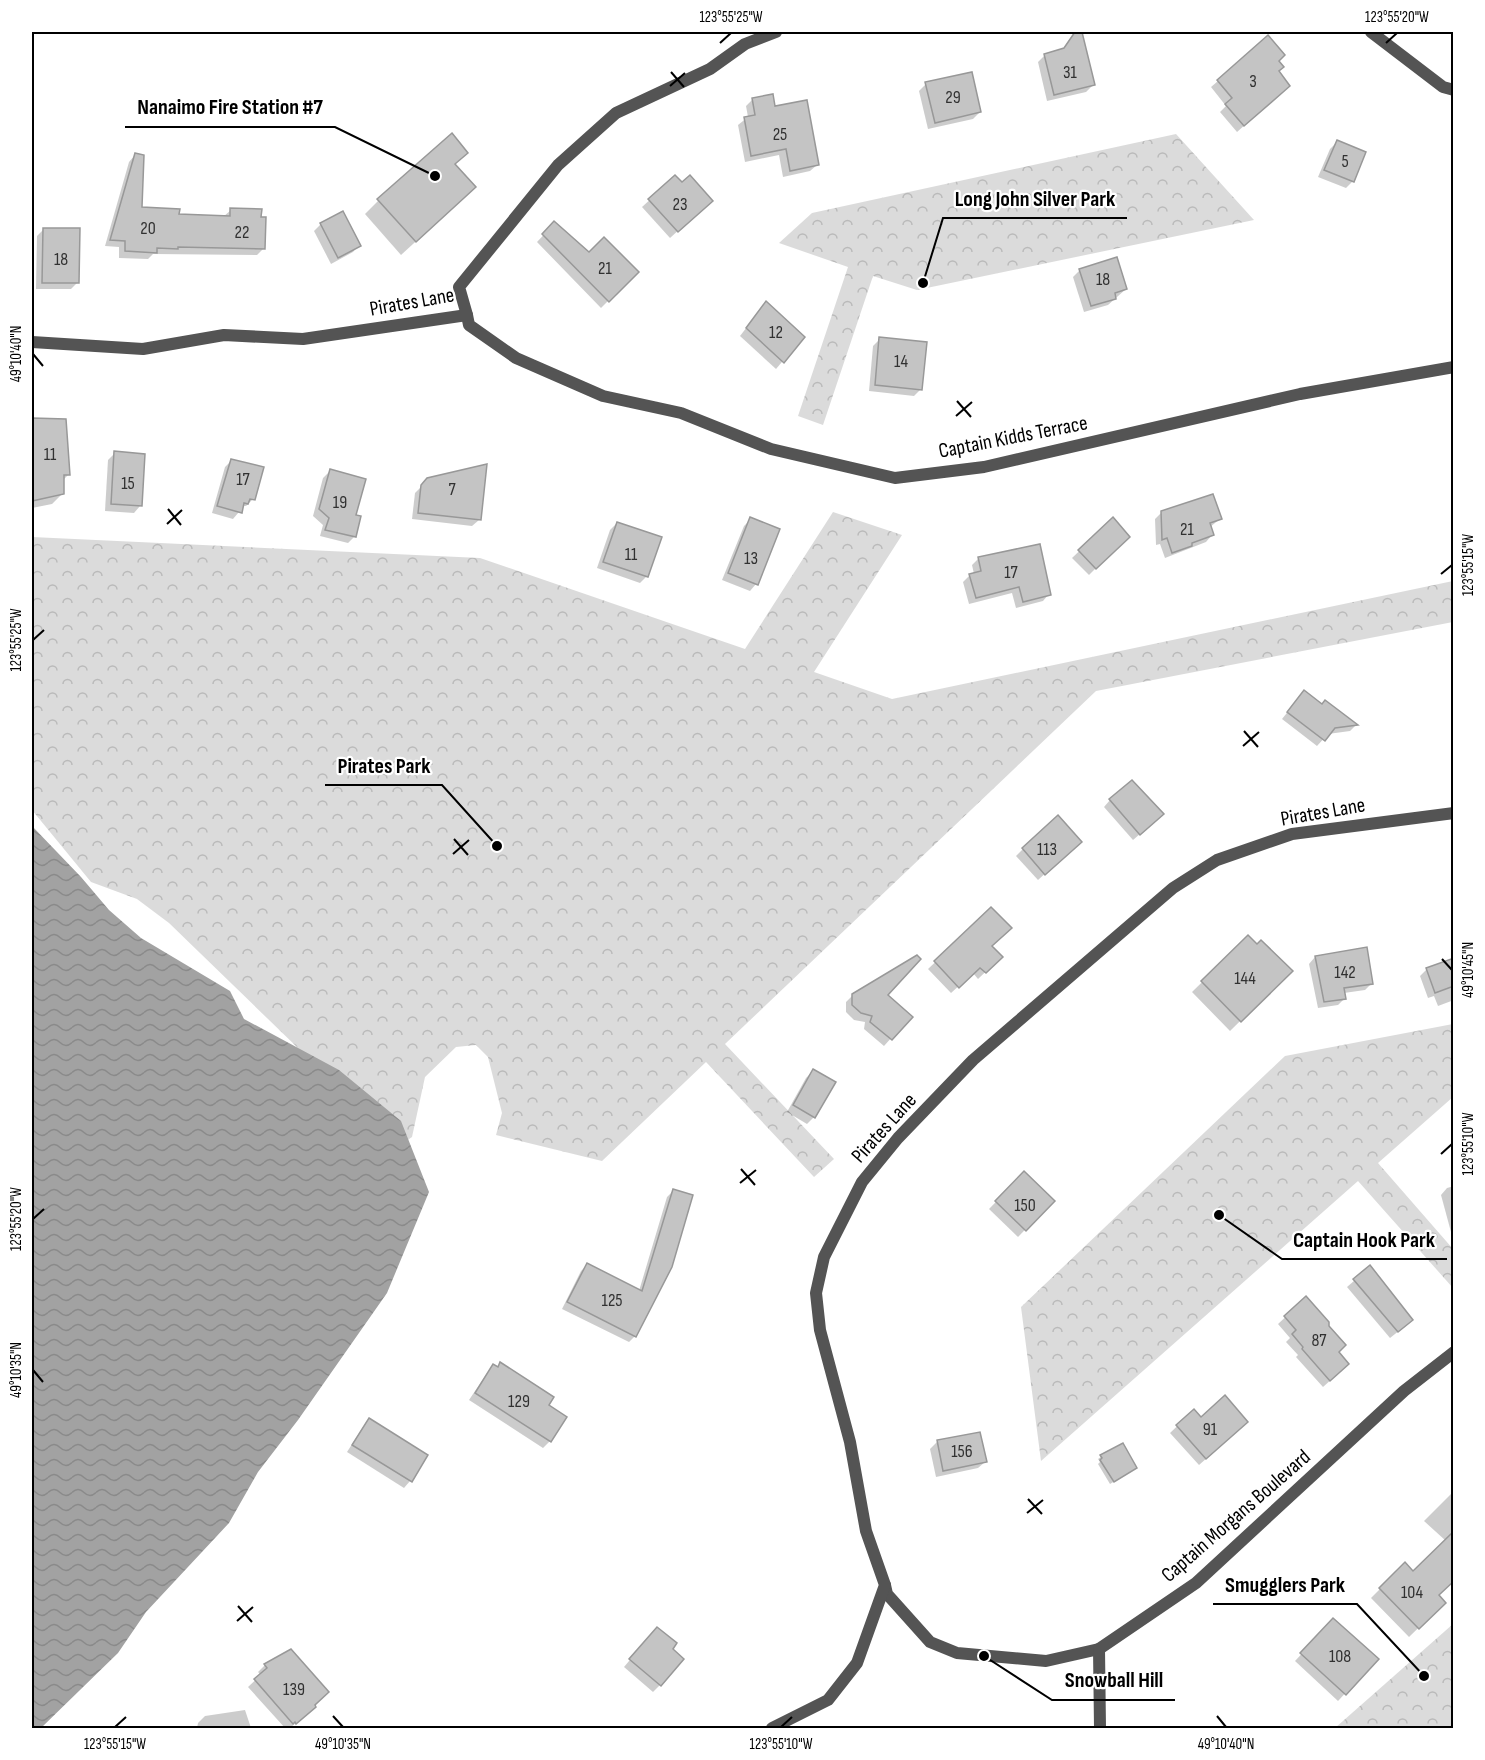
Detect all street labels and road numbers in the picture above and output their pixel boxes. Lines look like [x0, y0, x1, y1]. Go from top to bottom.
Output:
street label: Pirates Lane [368, 282, 456, 322]
street label: Captain Kidds Terrace [936, 410, 1090, 464]
street label: Pirates Lane [1279, 792, 1367, 832]
street label: Pirates Lane [846, 1088, 922, 1168]
street label: Captain Morgans Boulevard [1156, 1444, 1316, 1588]

